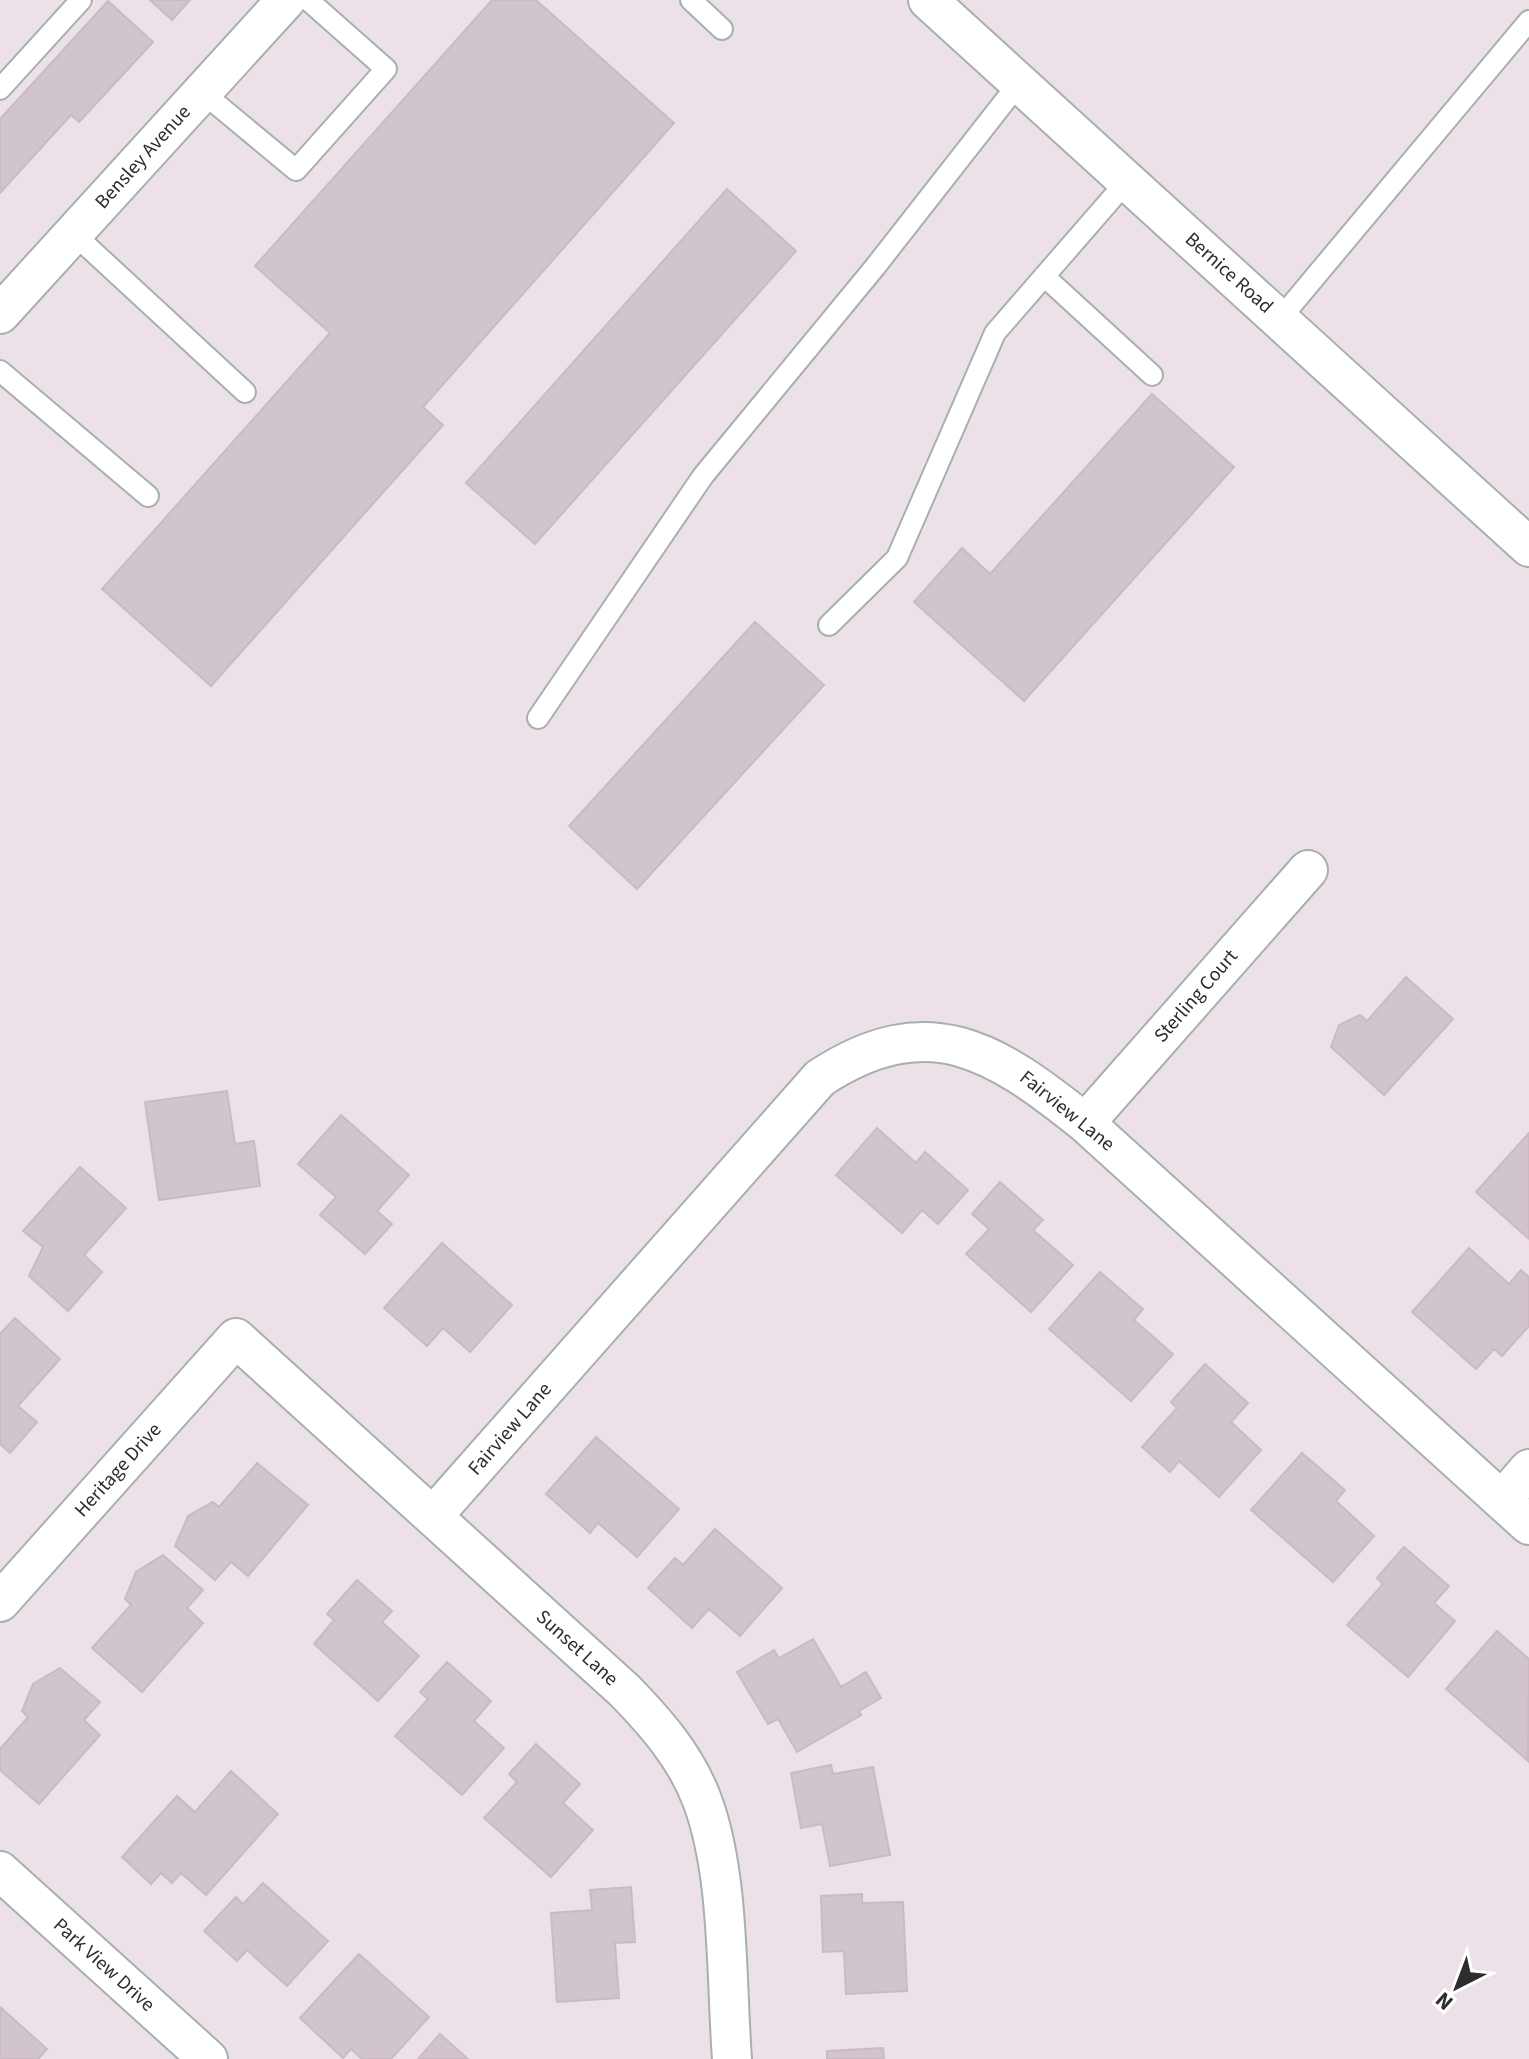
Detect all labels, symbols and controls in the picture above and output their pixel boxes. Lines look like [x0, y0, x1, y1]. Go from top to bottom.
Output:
street label: Bensley Avenue [89, 99, 197, 215]
street label: Bernice Road [1179, 226, 1279, 320]
street label: Sterling Court [1148, 943, 1245, 1049]
street label: Fairview Lane [1014, 1064, 1121, 1158]
street label: Fairview Lane [462, 1376, 558, 1482]
street label: Heritage Drive [68, 1417, 168, 1523]
street label: Sunset Lane [530, 1603, 624, 1693]
street label: Park View Drive [47, 1912, 161, 2018]
north arrow [1417, 1947, 1497, 2027]
text: N [1428, 1984, 1460, 2018]

